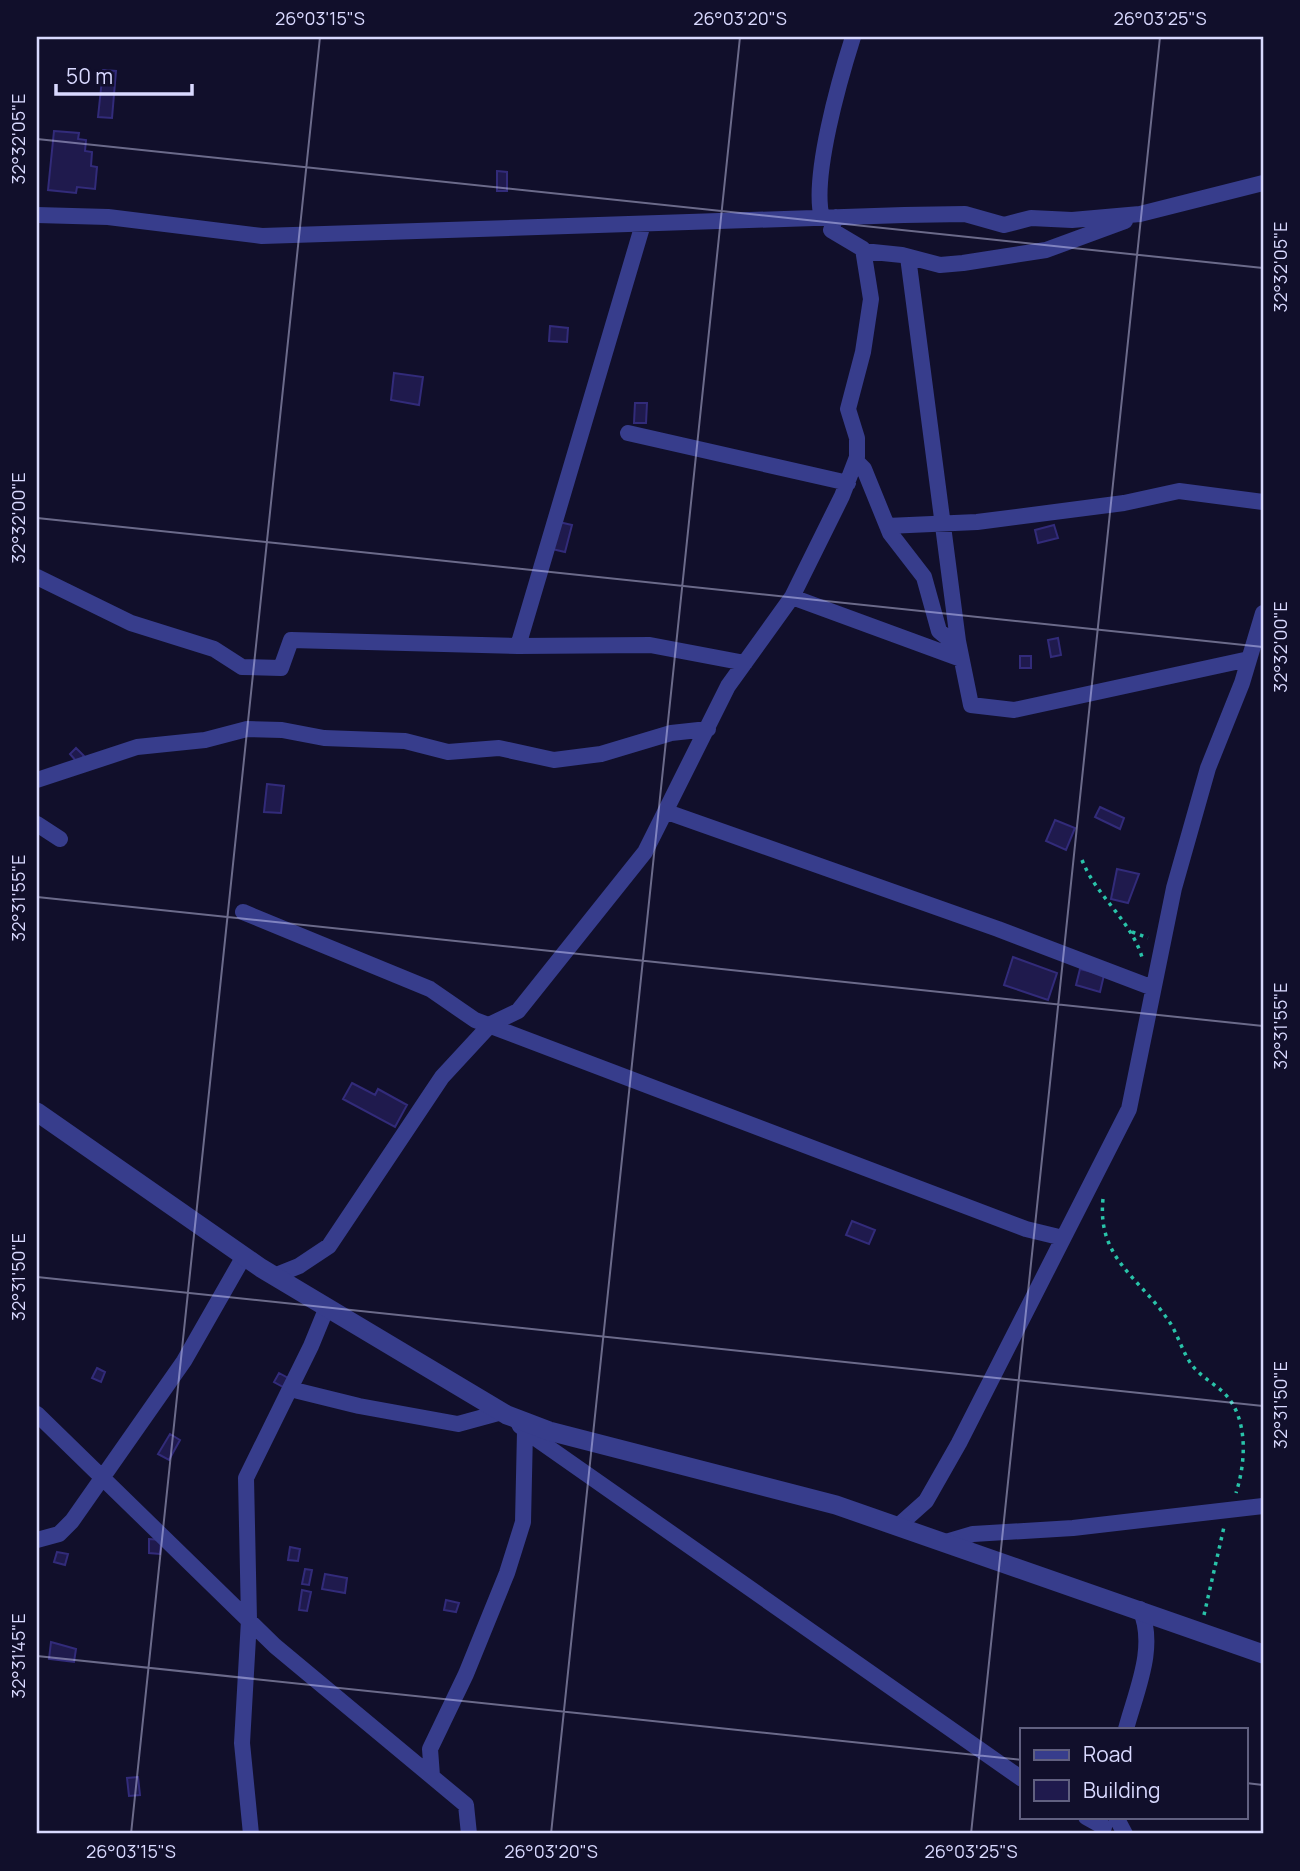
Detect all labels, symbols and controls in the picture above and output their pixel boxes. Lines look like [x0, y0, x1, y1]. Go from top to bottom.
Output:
text: 26°03'15"S [275, 6, 365, 30]
text: 26°03'20"S [693, 6, 787, 30]
text: 26°03'25"S [1113, 6, 1207, 30]
scale bar [56, 52, 192, 96]
text: 50 m [66, 62, 113, 90]
text: 32°32'05"E [6, 93, 30, 185]
text: 32°32'05"E [1268, 221, 1292, 313]
text: 32°32'00"E [6, 472, 30, 564]
text: 32°32'00"E [1268, 601, 1292, 693]
text: 32°31'55"E [6, 854, 30, 942]
text: 32°31'55"E [1268, 982, 1292, 1070]
text: 32°31'50"E [6, 1233, 30, 1321]
text: 32°31'50"E [1268, 1361, 1292, 1449]
text: 32°31'45"E [6, 1613, 30, 1699]
legend [1020, 1728, 1248, 1818]
text: Road [1083, 1740, 1133, 1768]
text: Building [1083, 1776, 1160, 1804]
text: 26°03'15"S [86, 1839, 176, 1863]
text: 26°03'20"S [504, 1839, 598, 1863]
text: 26°03'25"S [924, 1839, 1018, 1863]

